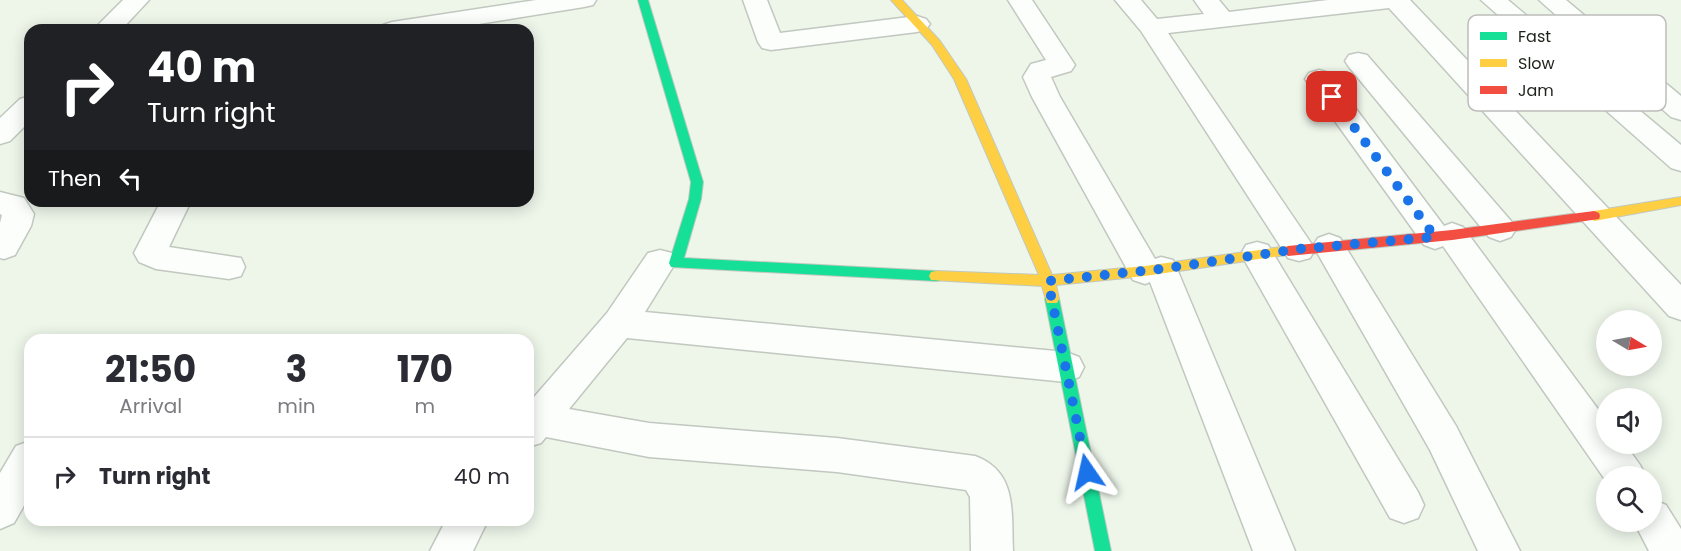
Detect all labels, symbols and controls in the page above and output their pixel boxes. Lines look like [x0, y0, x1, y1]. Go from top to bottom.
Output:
legend [1468, 15, 1666, 111]
text: Fast [1518, 25, 1551, 48]
text: 40 m [147, 38, 256, 97]
icon: right [48, 48, 126, 126]
text: Slow [1518, 52, 1555, 75]
pin [1306, 71, 1357, 122]
text: Jam [1518, 79, 1554, 102]
icon: arrive [1315, 80, 1348, 113]
text: Turn right [147, 94, 276, 131]
icon: left [114, 162, 147, 195]
text: Then [48, 163, 102, 194]
north arrow [1596, 310, 1662, 376]
map controls [1596, 310, 1662, 532]
text: 21:50 [105, 344, 196, 395]
text: 3 [286, 344, 307, 395]
text: 170 [397, 344, 453, 395]
button: sound [1596, 388, 1662, 454]
text: Arrival [119, 392, 182, 420]
text: min [277, 392, 316, 420]
text: m [415, 392, 435, 420]
position arrow [1055, 440, 1119, 504]
icon: right [48, 460, 81, 493]
text: Turn right [99, 461, 210, 492]
text: 40 m [454, 461, 510, 492]
button: search [1596, 466, 1662, 532]

